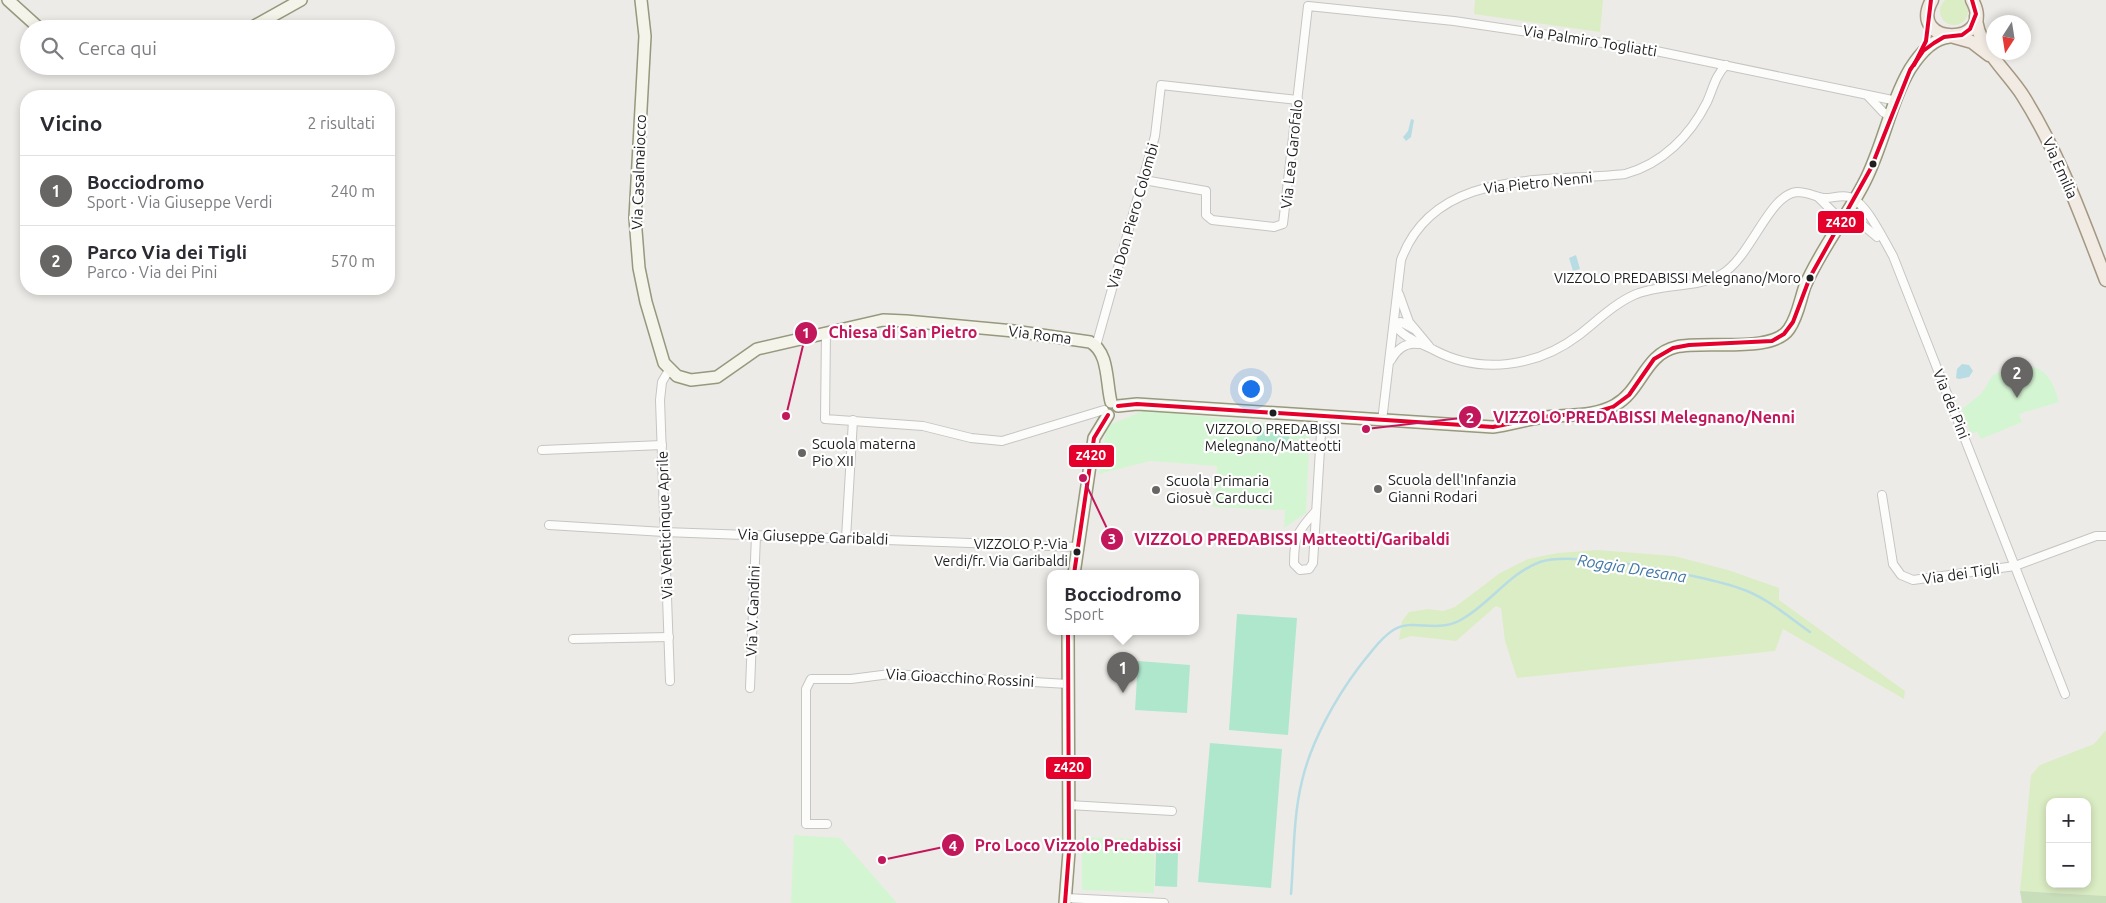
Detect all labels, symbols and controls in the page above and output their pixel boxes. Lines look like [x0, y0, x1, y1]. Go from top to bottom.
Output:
north arrow [1986, 15, 2031, 60]
search box [20, 20, 395, 75]
street label: Via Palmiro Togliatti [1522, 22, 1658, 59]
icon: search [38, 34, 66, 62]
text: Cerca qui [78, 37, 157, 59]
street label: Via Lea Garofalo [1277, 98, 1306, 210]
text: Vicino [40, 111, 102, 135]
text: 2 risultati [307, 114, 375, 132]
street label: Via Casalmaiocco [628, 114, 649, 230]
street label: Via Emilia [2039, 135, 2081, 201]
street label: Via Don Piero Colombi [1104, 141, 1161, 291]
unlabelled marker [1868, 159, 1878, 169]
street label: Via Pietro Nenni [1483, 168, 1593, 197]
text: Bocciodromo [87, 171, 204, 193]
text: 1 [51, 182, 61, 200]
text: 240 m [330, 182, 375, 200]
text: Sport · Via Giuseppe Verdi [87, 193, 273, 211]
line badge: z420 [1817, 210, 1865, 234]
text: z420 [1826, 214, 1856, 230]
text: Parco Via dei Tigli [87, 241, 247, 263]
text: 2 [51, 252, 61, 270]
text: 570 m [330, 252, 375, 270]
text: Parco · Via dei Pini [87, 263, 217, 281]
place label: VIZZOLO PREDABISSI Melegnano/Moro [1554, 270, 1801, 286]
marker: VIZZOLO PREDABISSI Melegnano/Moro [1805, 273, 1815, 283]
callout: Chiesa di San Pietro [793, 317, 987, 348]
street label: Via Roma [1007, 322, 1073, 347]
text: Chiesa di San Pietro [829, 323, 977, 341]
text: 1 [802, 324, 810, 341]
pin: 2 [2001, 357, 2033, 398]
street label: Via dei Pini [1930, 366, 1973, 441]
your location [1238, 376, 1264, 402]
callout: VIZZOLO PREDABISSI Melegnano/Nenni [1458, 402, 1805, 433]
marker: VIZZOLO PREDABISSI Melegnano/Matteotti [1268, 408, 1278, 418]
text: VIZZOLO PREDABISSI Melegnano/Nenni [1493, 408, 1795, 426]
text: 2 [1466, 409, 1474, 426]
place label: VIZZOLO PREDABISSI Melegnano/Matteotti [1205, 421, 1341, 454]
place label: Scuola materna Pio XII [812, 435, 916, 469]
line badge: z420 [1068, 444, 1115, 468]
marker: Scuola materna Pio XII [796, 447, 808, 459]
text: z420 [1076, 447, 1106, 463]
street label: Via Venticinque Aprile [653, 451, 676, 600]
place label: Scuola dell'Infanzia Gianni Rodari [1388, 471, 1516, 505]
place label: Scuola Primaria Giosuè Carducci [1166, 472, 1273, 506]
marker: Scuola dell'Infanzia Gianni Rodari [1372, 483, 1384, 495]
marker: Scuola Primaria Giosuè Carducci [1150, 484, 1162, 496]
callout: VIZZOLO PREDABISSI Matteotti/Garibaldi [1099, 524, 1460, 555]
street label: Via Giuseppe Garibaldi [737, 525, 889, 548]
text: 3 [1108, 530, 1116, 547]
text: VIZZOLO PREDABISSI Matteotti/Garibaldi [1134, 530, 1450, 548]
place label: VIZZOLO P.-Via Verdi/fr. Via Garibaldi [934, 536, 1068, 569]
marker: VIZZOLO P.-Via Verdi/fr. Via Garibaldi [1072, 547, 1082, 557]
water label: Roggia Dresana [1576, 550, 1688, 586]
street label: Via dei Tigli [1921, 560, 2000, 587]
street label: Via V. Gandini [742, 565, 763, 657]
popup [1047, 570, 1199, 635]
text: Bocciodromo [1064, 583, 1182, 605]
text: Sport [1064, 605, 1104, 623]
pin: 1 [1107, 652, 1139, 693]
street label: Via Gioacchino Rossini [885, 665, 1035, 690]
line badge: z420 [1045, 756, 1092, 780]
text: z420 [1054, 759, 1084, 775]
map controls [2046, 798, 2091, 888]
button: + [2046, 798, 2091, 843]
callout: Pro Loco Vizzolo Predabissi [940, 830, 1192, 861]
text: Pro Loco Vizzolo Predabissi [975, 836, 1181, 854]
text: 4 [949, 837, 957, 854]
button: − [2046, 843, 2091, 888]

